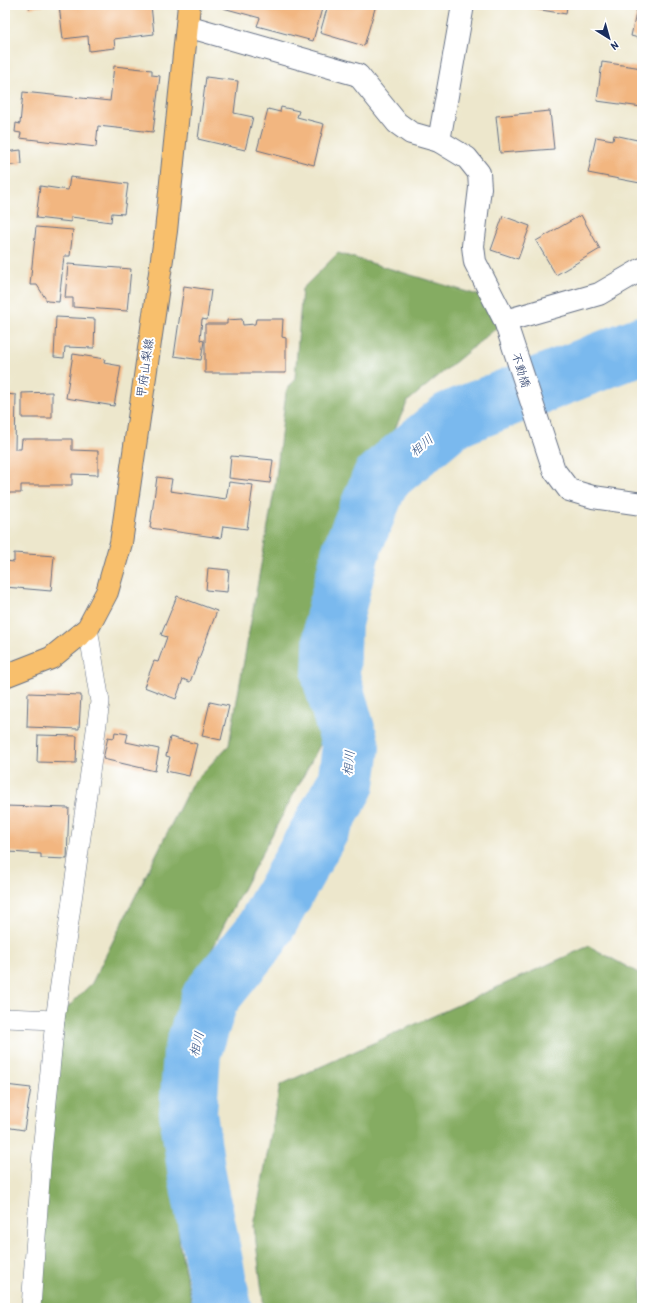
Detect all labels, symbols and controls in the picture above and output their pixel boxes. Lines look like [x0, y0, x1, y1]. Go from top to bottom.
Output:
north arrow [589, 18, 629, 58]
text: N [608, 39, 622, 53]
street label: 甲府山梨線 [132, 337, 157, 399]
street label: 不動橋 [508, 350, 535, 390]
water label: 相川 [405, 430, 437, 460]
water label: 相川 [338, 749, 358, 777]
water label: 相川 [184, 1029, 208, 1059]

